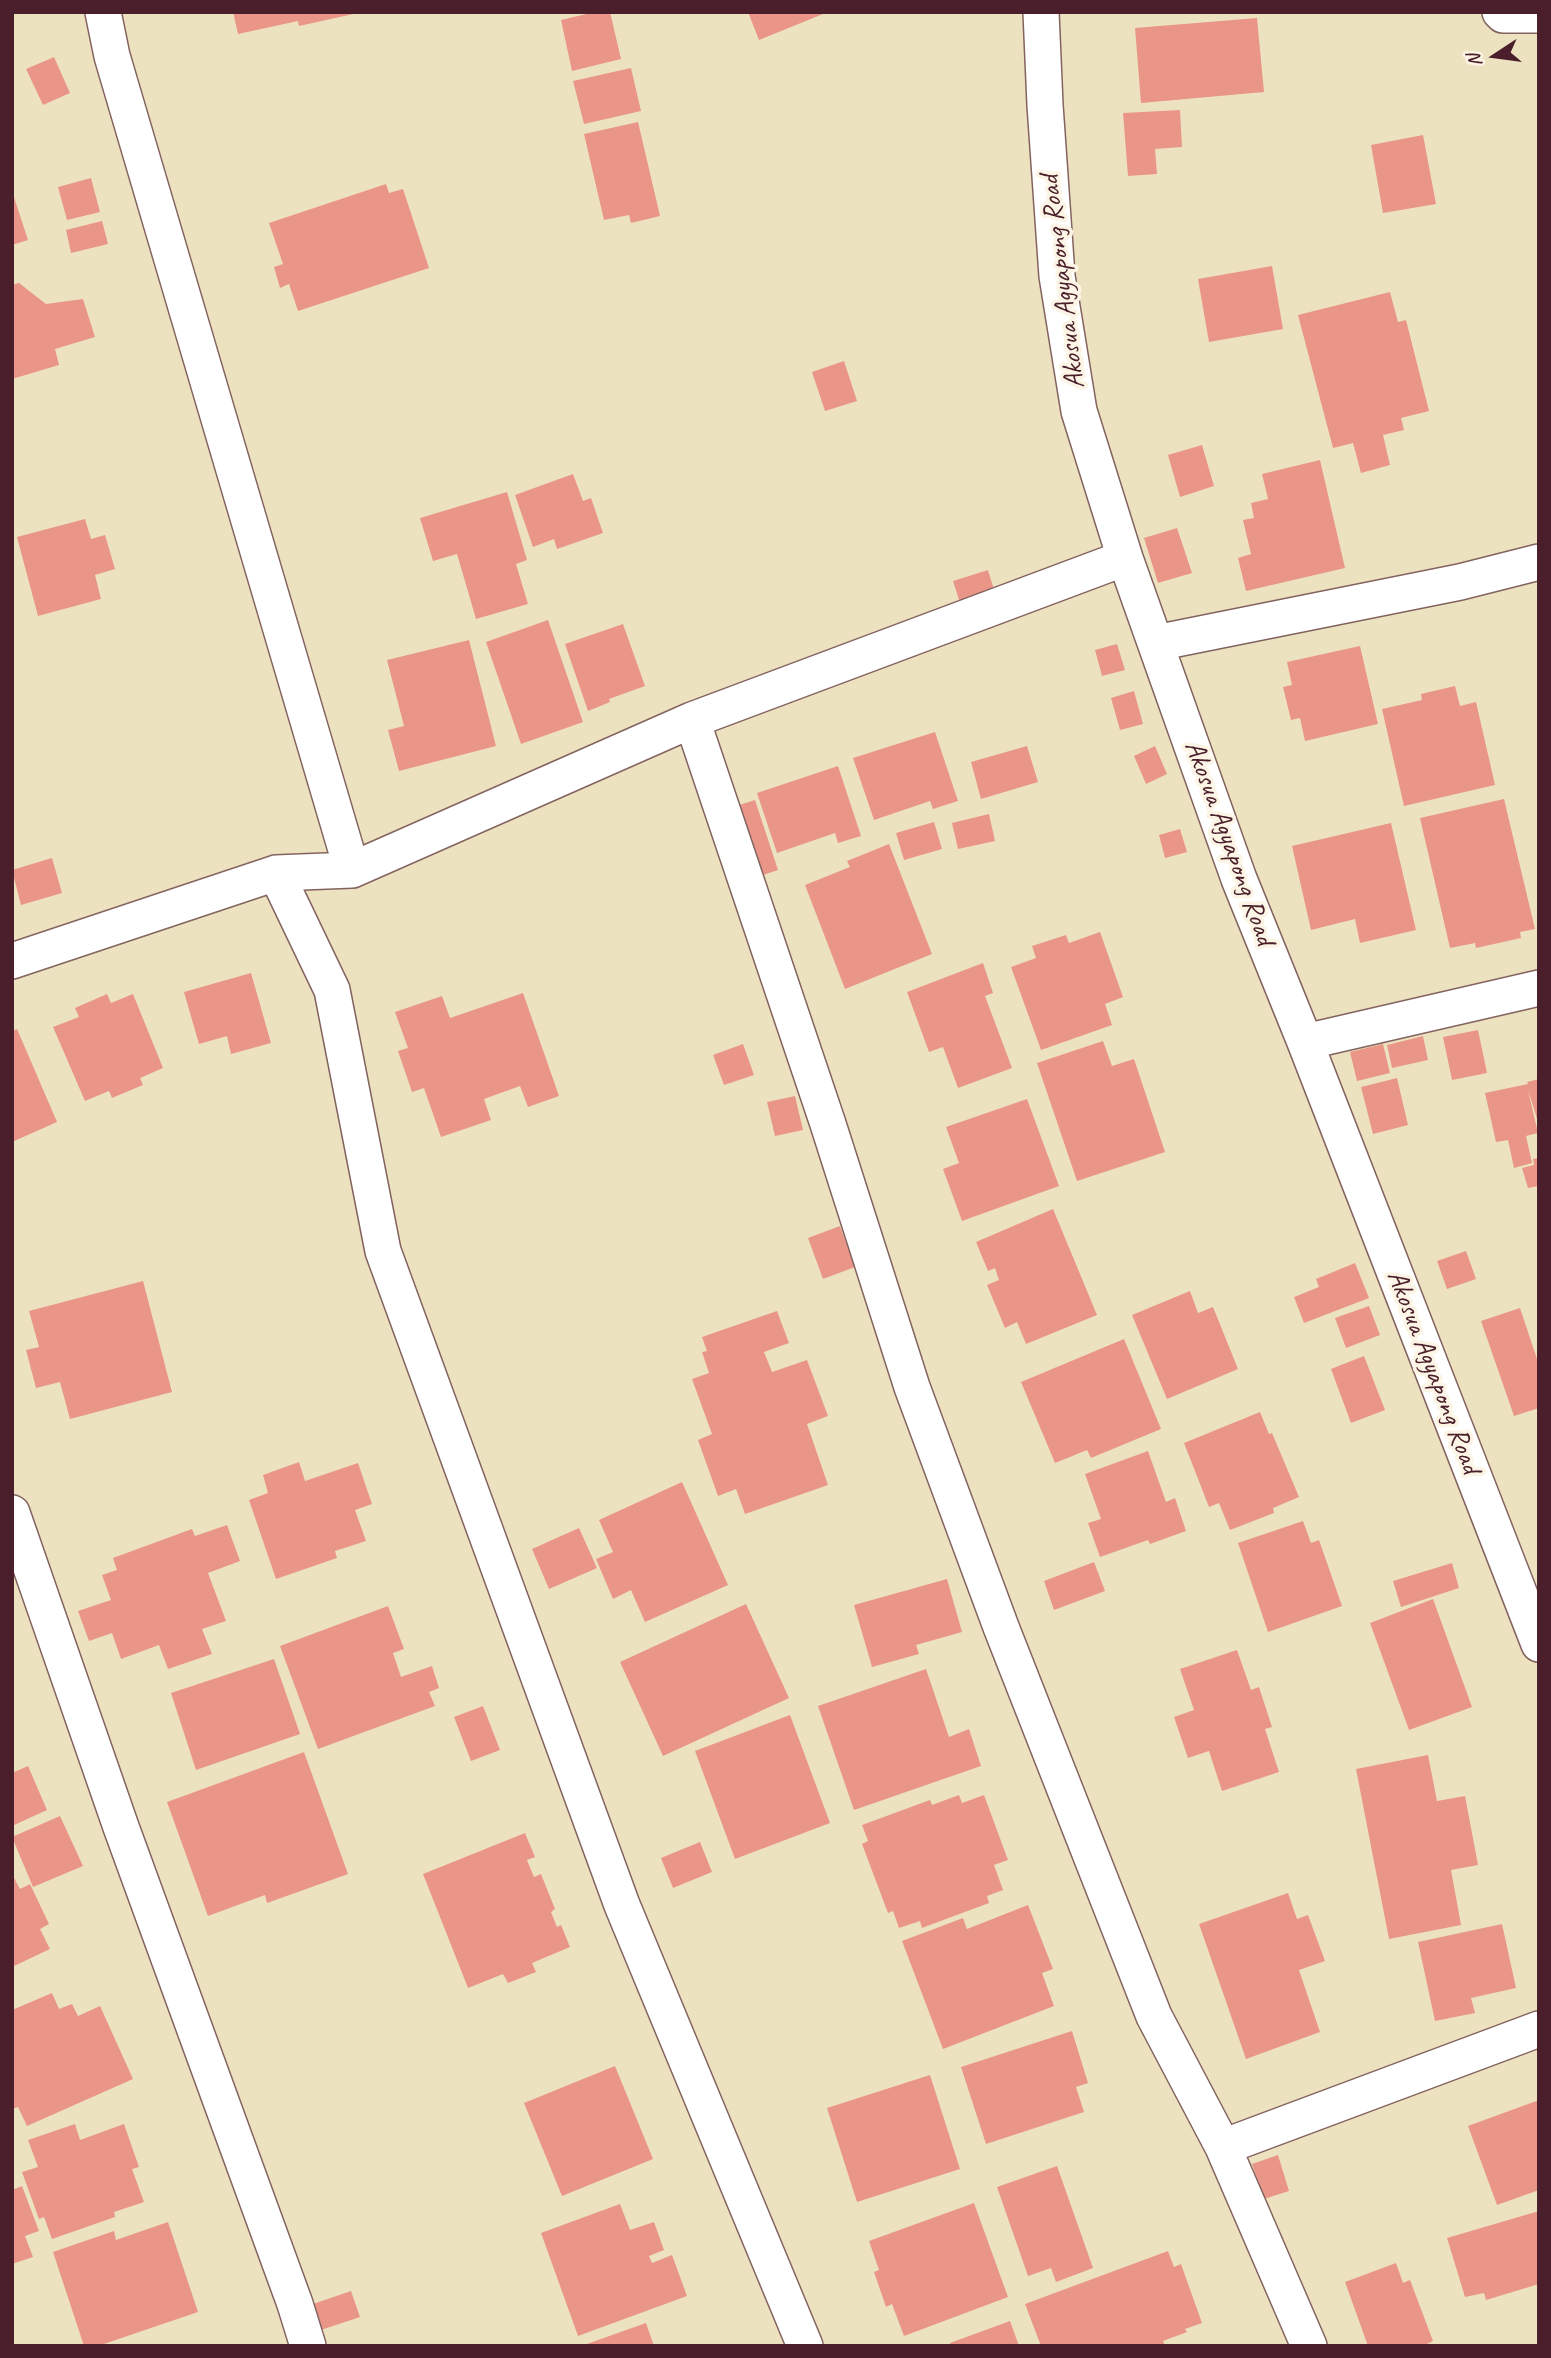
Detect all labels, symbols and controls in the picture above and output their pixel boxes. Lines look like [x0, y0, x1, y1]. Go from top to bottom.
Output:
north arrow [1460, 21, 1530, 91]
text: N [1462, 52, 1488, 69]
street label: Akosua Agyapong Road [1033, 173, 1093, 391]
street label: Akosua Agyapong Road [1176, 736, 1282, 950]
street label: Akosua Agyapong Road [1379, 1266, 1487, 1478]

